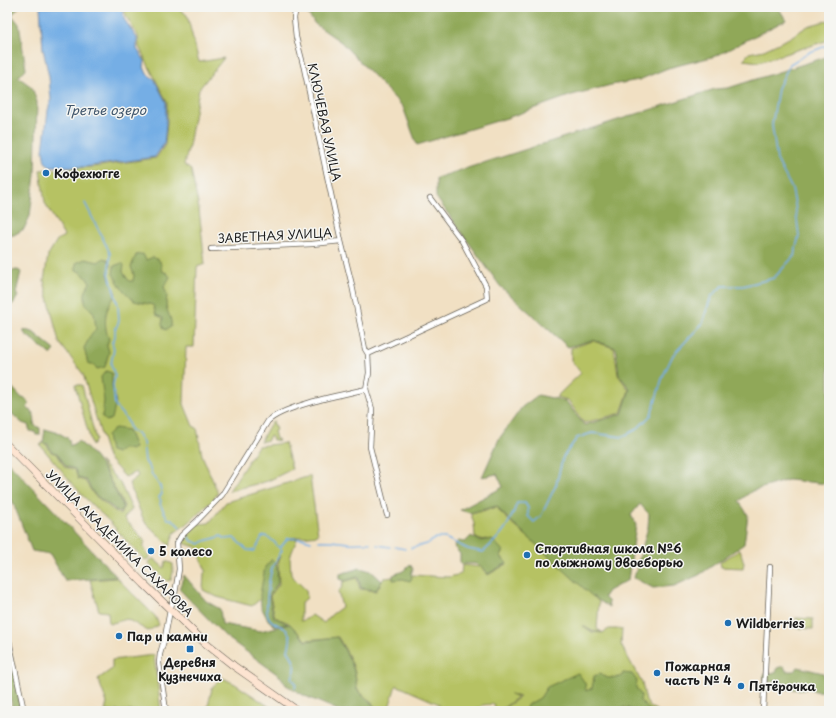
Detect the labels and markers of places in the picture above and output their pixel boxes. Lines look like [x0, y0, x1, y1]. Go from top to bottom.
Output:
place label: Кофехюгге [54, 164, 120, 182]
marker: Кофехюгге [41, 168, 51, 178]
place label: Спортивная школа №6 по лыжному двоеборью [535, 539, 683, 571]
place label: 5 колесо [159, 542, 212, 560]
marker: 5 колесо [146, 546, 156, 556]
marker: Спортивная школа №6 по лыжному двоеборью [522, 550, 532, 560]
place label: Wildberries [736, 614, 805, 632]
marker: Wildberries [723, 618, 733, 628]
place label: Пар и камни [127, 627, 208, 645]
marker: Пар и камни [114, 631, 124, 641]
marker: Деревня Кузнечиха [185, 644, 195, 654]
place label: Деревня Кузнечиха [158, 653, 222, 685]
place label: Пожарная часть № 4 [665, 657, 731, 689]
marker: Пожарная часть № 4 [652, 668, 662, 678]
place label: Пятёрочка [749, 677, 816, 695]
marker: Пятёрочка [736, 681, 746, 691]

